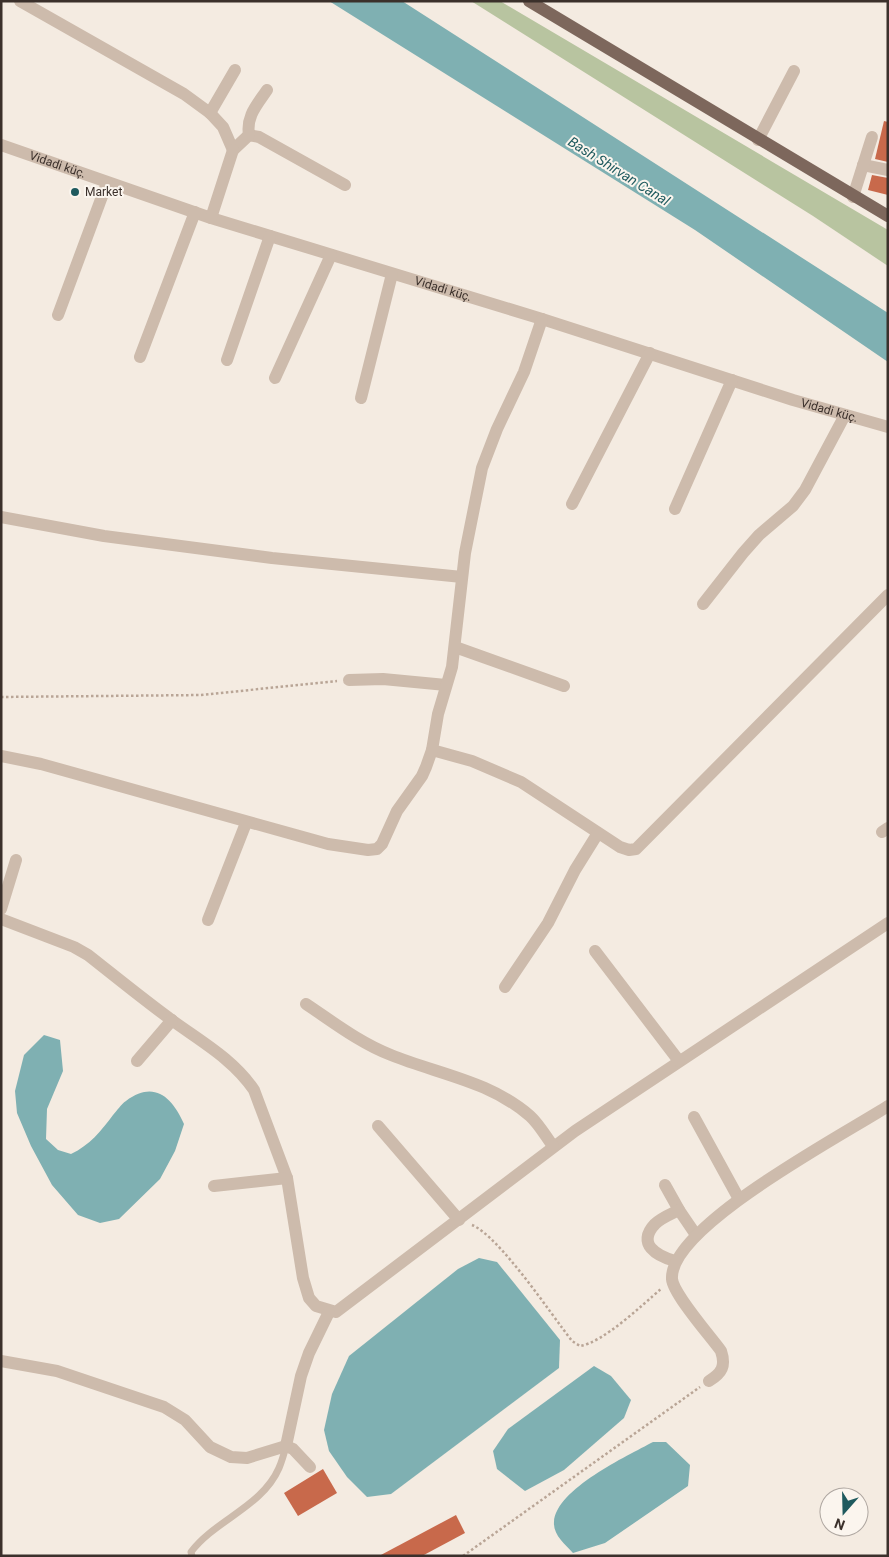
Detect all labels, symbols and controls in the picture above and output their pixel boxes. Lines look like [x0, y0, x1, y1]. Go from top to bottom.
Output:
water label: Bash Shirvan Canal [565, 133, 673, 209]
street label: Vidadi küç. [28, 148, 88, 181]
place label: Market [85, 185, 122, 199]
marker: Market [69, 186, 81, 198]
street label: Vidadi küç. [413, 274, 473, 304]
street label: Vidadi küç. [799, 396, 860, 425]
north arrow [819, 1487, 869, 1537]
text: N [832, 1515, 847, 1533]

